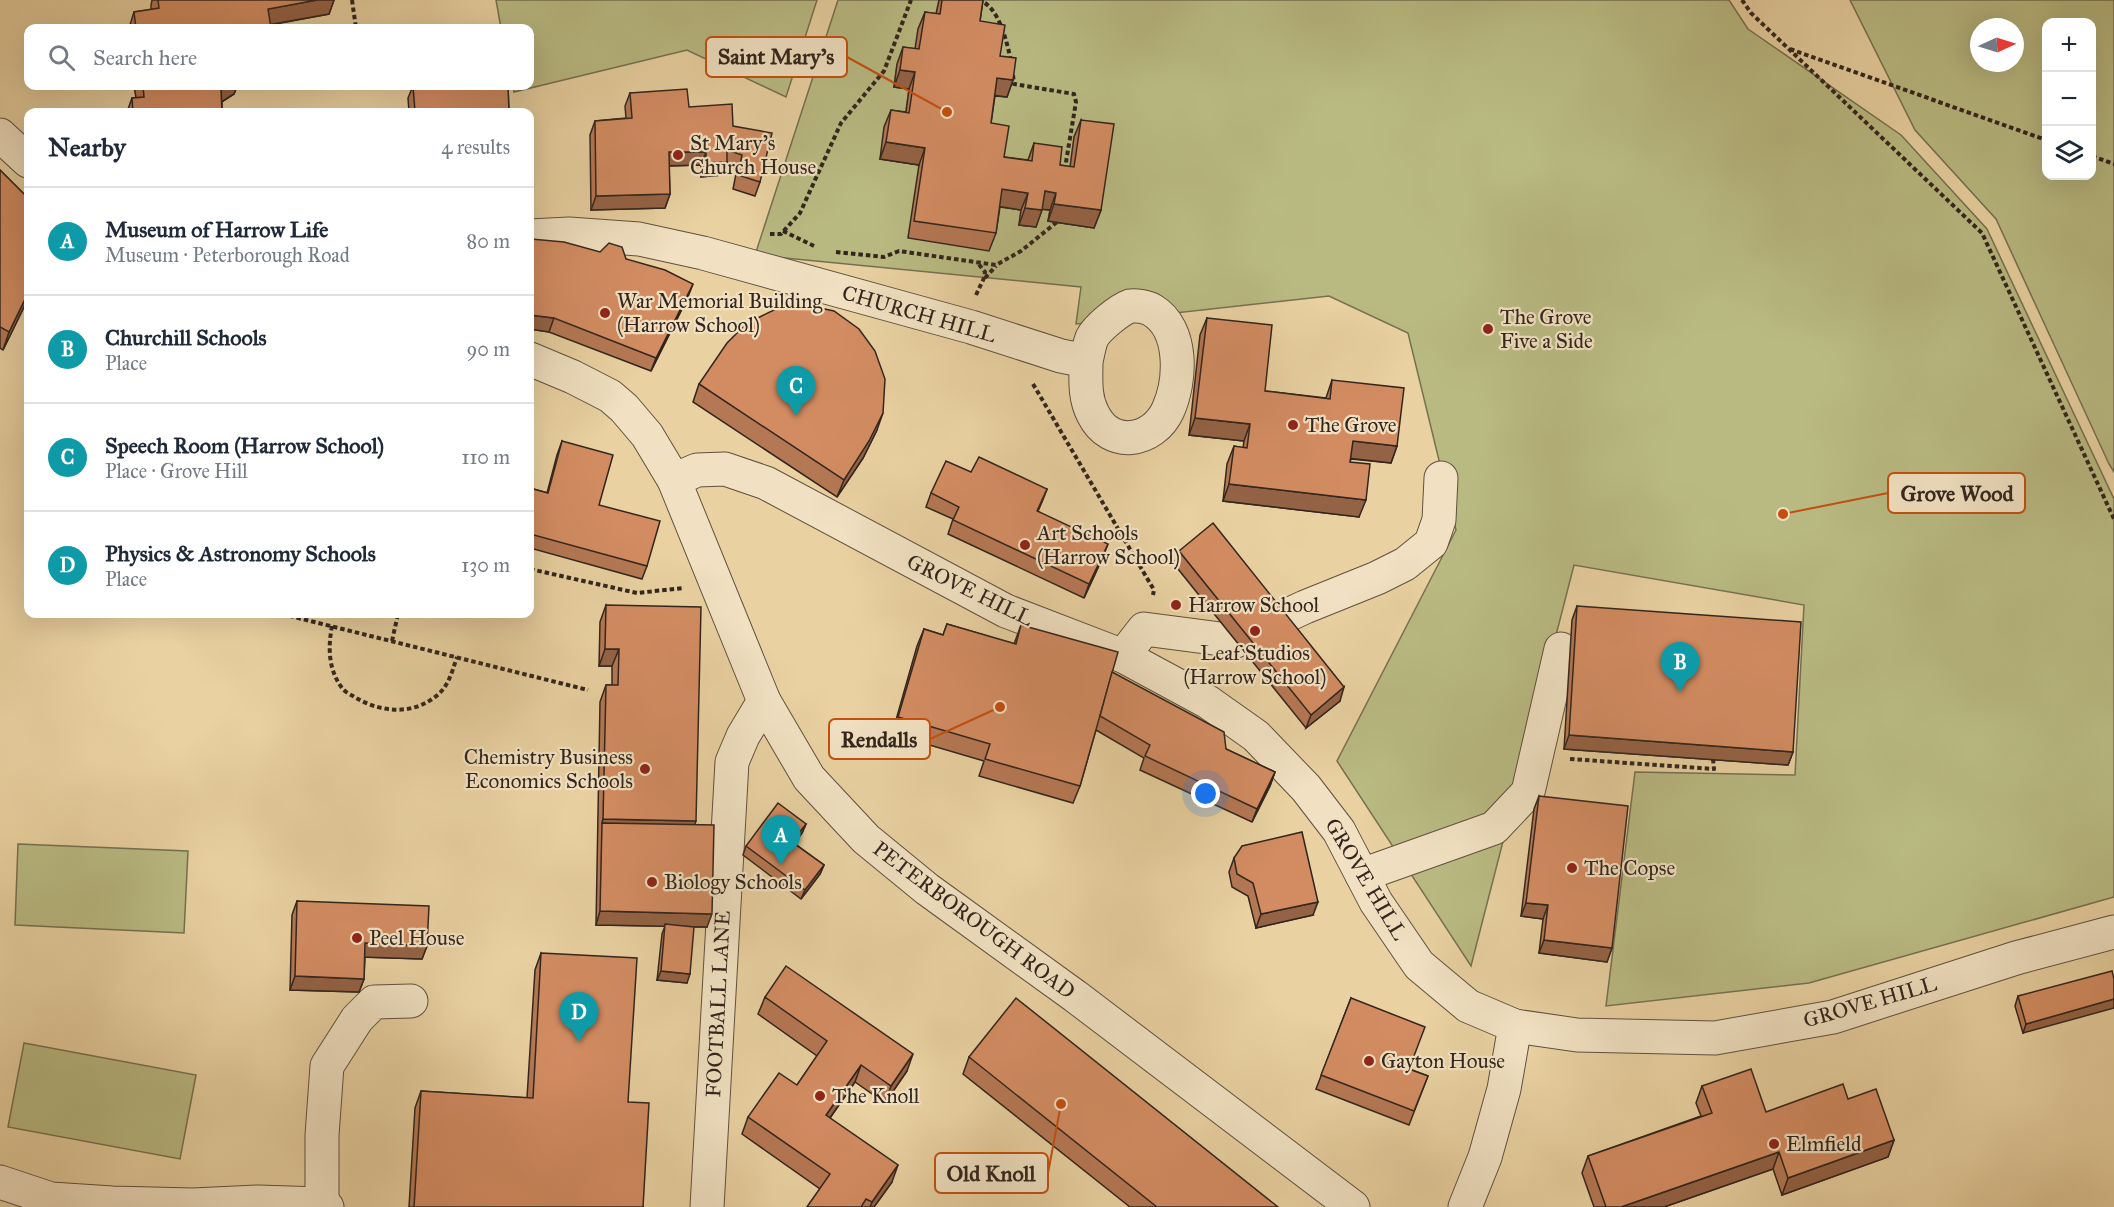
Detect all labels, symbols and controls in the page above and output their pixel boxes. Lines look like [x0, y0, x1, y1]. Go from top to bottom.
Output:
north arrow [1970, 18, 2024, 72]
map controls [2042, 18, 2096, 180]
button: + [2042, 18, 2096, 72]
search box [24, 24, 534, 90]
callout: Saint Mary's [706, 37, 847, 77]
icon: search [45, 41, 78, 74]
text: Saint Mary's [718, 43, 834, 70]
text: Search here [93, 44, 197, 71]
button: − [2042, 72, 2096, 126]
button: layers [2042, 126, 2096, 180]
place label: St Mary's Church House [690, 130, 816, 180]
text: Nearby [48, 131, 126, 163]
text: 4 results [441, 135, 510, 159]
marker: St Mary's Church House [671, 148, 685, 162]
text: Museum of Harrow Life [105, 216, 328, 243]
text: A [61, 229, 74, 253]
text: 80 m [467, 229, 510, 253]
text: Museum · Peterborough Road [105, 243, 350, 267]
street label: CHURCH HILL [839, 280, 999, 348]
place label: War Memorial Building (Harrow School) [617, 288, 822, 338]
place label: The Grove Five a Side [1500, 304, 1593, 354]
marker: War Memorial Building (Harrow School) [598, 306, 612, 320]
marker: The Grove Five a Side [1481, 322, 1495, 336]
text: Churchill Schools [105, 324, 267, 351]
text: B [61, 337, 74, 361]
text: 90 m [467, 337, 510, 361]
text: Place [105, 351, 147, 375]
pin: C [776, 366, 816, 416]
place label: The Grove [1305, 412, 1397, 438]
marker: The Grove [1286, 418, 1300, 432]
text: Speech Room (Harrow School) [105, 432, 384, 459]
text: C [61, 445, 74, 469]
text: 110 m [462, 445, 510, 469]
text: Place · Grove Hill [105, 459, 248, 483]
callout: Grove Wood [1888, 473, 2025, 513]
text: Grove Wood [1900, 480, 2014, 507]
place label: Art Schools (Harrow School) [1036, 520, 1180, 570]
marker: Art Schools (Harrow School) [1018, 538, 1032, 552]
text: Physics & Astronomy Schools [105, 540, 376, 567]
street label: GROVE HILL [903, 548, 1038, 632]
text: D [60, 553, 75, 577]
text: 130 m [461, 553, 510, 577]
text: Place [105, 567, 147, 591]
place label: Harrow School [1188, 592, 1320, 618]
marker: Harrow School [1169, 598, 1183, 612]
marker: Leaf Studios (Harrow School) [1248, 624, 1262, 638]
place label: Leaf Studios (Harrow School) [1184, 640, 1326, 690]
pin: B [1660, 642, 1700, 692]
callout: Rendalls [829, 719, 930, 759]
text: Rendalls [841, 726, 917, 753]
place label: Chemistry Business Economics Schools [464, 744, 633, 794]
marker: Chemistry Business Economics Schools [638, 762, 652, 776]
your location [1191, 779, 1220, 808]
street label: GROVE HILL [1319, 813, 1413, 945]
pin: A [762, 816, 800, 865]
street label: PETERBOROUGH ROAD [868, 836, 1080, 1004]
place label: The Copse [1584, 855, 1676, 881]
marker: The Copse [1565, 861, 1579, 875]
place label: Biology Schools [664, 869, 802, 895]
marker: Biology Schools [645, 875, 659, 889]
street label: FOOTBALL LANE [700, 910, 736, 1098]
place label: Peel House [369, 925, 465, 951]
marker: Peel House [350, 931, 364, 945]
street label: GROVE HILL [1800, 970, 1940, 1033]
pin: D [560, 992, 598, 1042]
place label: Gayton House [1381, 1048, 1505, 1074]
marker: Gayton House [1362, 1054, 1376, 1068]
place label: The Knoll [832, 1083, 920, 1109]
marker: The Knoll [813, 1089, 827, 1103]
place label: Elmfield [1786, 1131, 1862, 1157]
marker: Elmfield [1767, 1137, 1781, 1151]
callout: Old Knoll [935, 1153, 1048, 1193]
text: Old Knoll [946, 1160, 1037, 1187]

